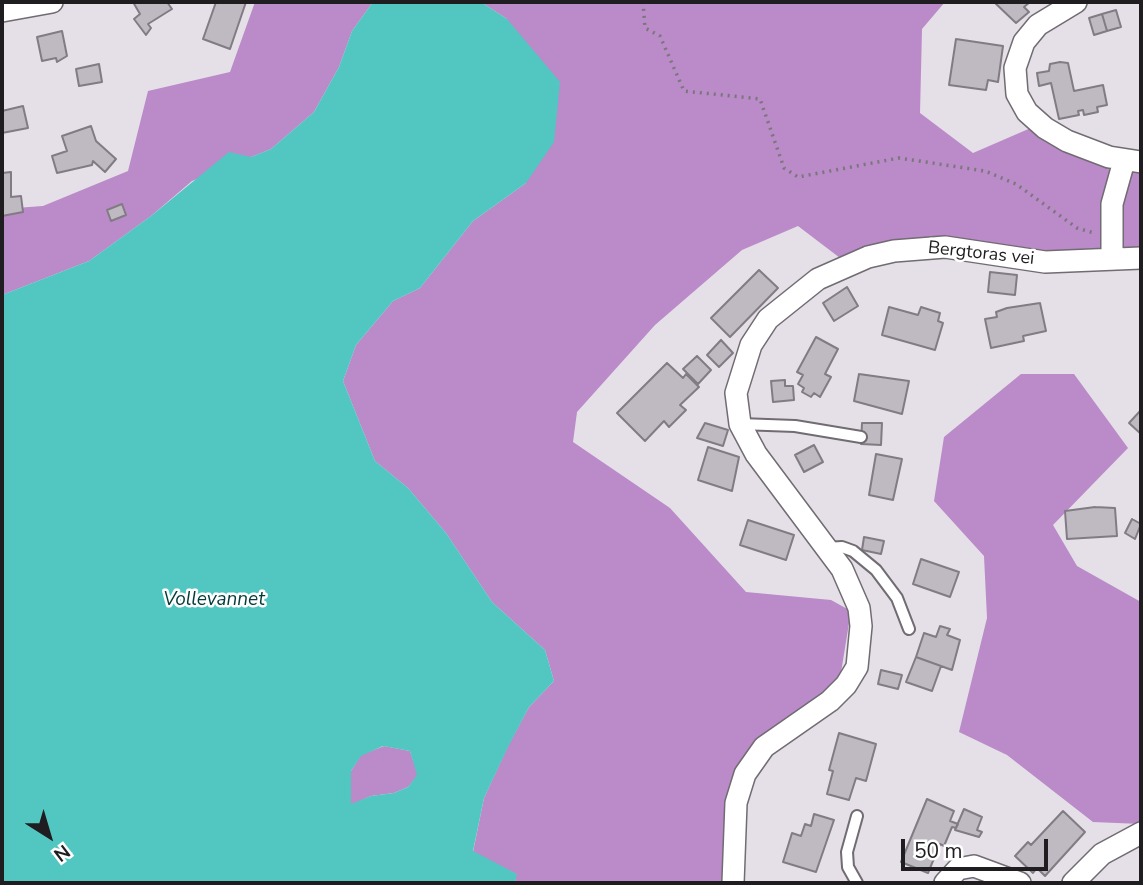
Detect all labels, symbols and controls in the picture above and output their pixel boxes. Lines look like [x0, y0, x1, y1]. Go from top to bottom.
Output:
street label: Bergtoras vei [927, 238, 1035, 270]
water label: Vollevannet [163, 589, 265, 611]
north arrow [14, 801, 84, 871]
scale bar [905, 826, 1052, 870]
text: 50 m [914, 837, 963, 865]
text: N [48, 838, 75, 867]

